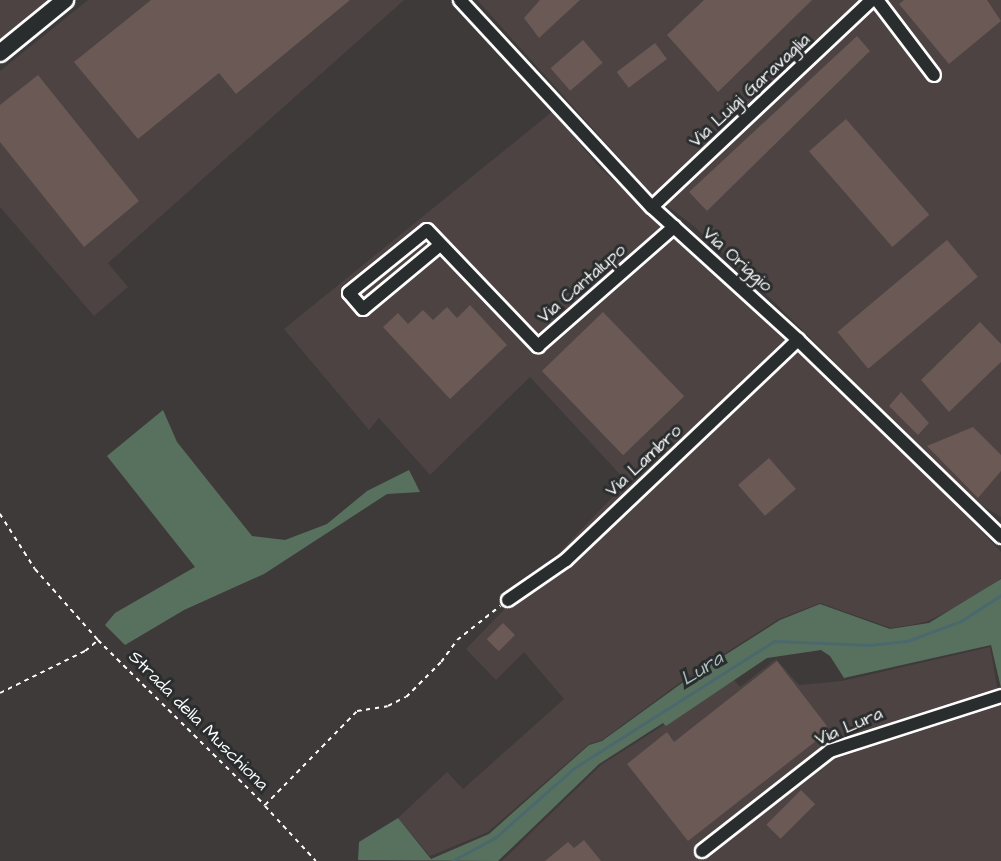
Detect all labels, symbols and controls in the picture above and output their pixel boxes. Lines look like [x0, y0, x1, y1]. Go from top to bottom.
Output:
street label: Via Luigi Garavaglia [685, 30, 815, 152]
street label: Via Origgio [698, 223, 776, 297]
street label: Via Cantalupo [533, 240, 631, 328]
street label: Via Lambro [601, 420, 687, 502]
street label: Strada della Muschiona [124, 647, 272, 795]
water label: Lura [676, 647, 728, 691]
street label: Via Lura [812, 703, 886, 751]

